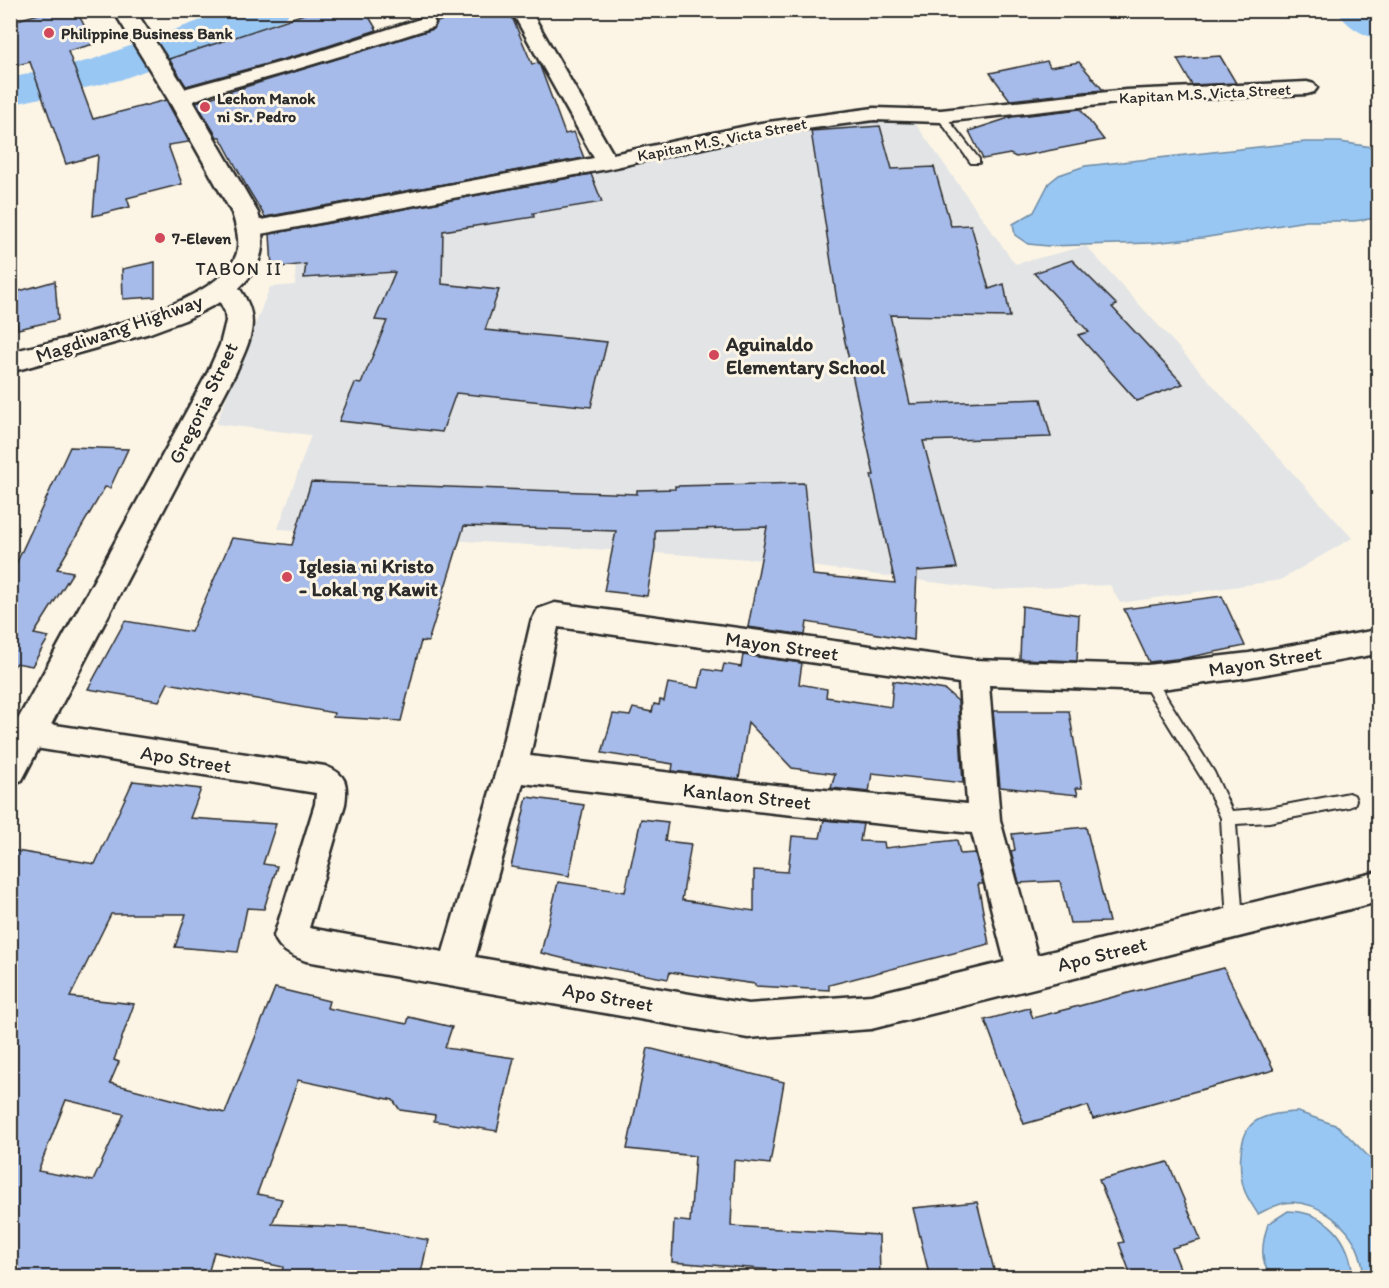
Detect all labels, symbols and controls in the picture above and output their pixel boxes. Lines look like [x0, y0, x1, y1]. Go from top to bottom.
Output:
place label: Philippine Business Bank [61, 24, 233, 44]
marker: Philippine Business Bank [42, 26, 56, 40]
street label: Kapitan M.S. Victa Street [1118, 80, 1292, 107]
place label: Lechon Manok ni Sr. Pedro [216, 89, 316, 126]
marker: Lechon Manok ni Sr. Pedro [198, 100, 212, 114]
street label: Kapitan M.S. Victa Street [636, 114, 808, 165]
place label: 7-Eleven [171, 229, 232, 248]
marker: 7-Eleven [153, 231, 167, 245]
district label: TABON II [196, 258, 282, 280]
street label: Magdiwang Highway [32, 288, 206, 368]
place label: Aguinaldo Elementary School [725, 332, 886, 380]
street label: Gregoria Street [163, 338, 243, 468]
marker: Aguinaldo Elementary School [707, 348, 721, 362]
place label: Iglesia ni Kristo - Lokal ng Kawit [299, 554, 438, 602]
marker: Iglesia ni Kristo - Lokal ng Kawit [280, 570, 294, 584]
street label: Mayon Street [724, 626, 841, 666]
street label: Mayon Street [1207, 640, 1324, 682]
street label: Apo Street [139, 740, 233, 778]
street label: Kanlaon Street [682, 777, 812, 815]
street label: Apo Street [1055, 931, 1149, 977]
street label: Apo Street [561, 977, 655, 1017]

